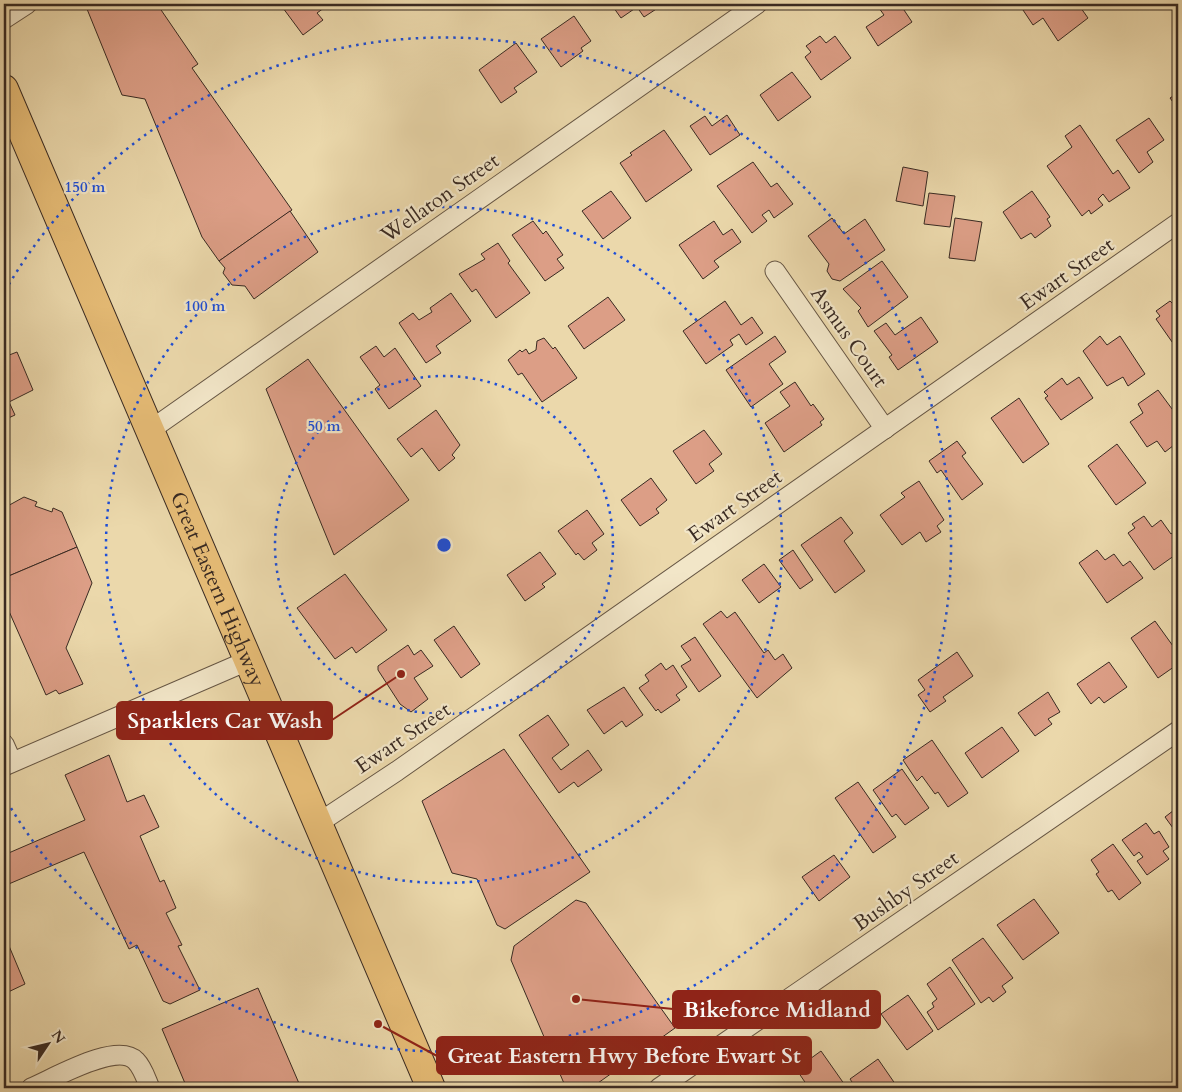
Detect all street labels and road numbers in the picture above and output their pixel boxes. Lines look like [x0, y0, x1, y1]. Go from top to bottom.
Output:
street label: Wellaton Street [374, 146, 505, 250]
street label: Ewart Street [1014, 231, 1120, 317]
street label: Asmus Court [804, 281, 895, 394]
street label: Ewart Street [682, 463, 788, 549]
street label: Great Eastern Highway [163, 487, 272, 691]
street label: Ewart Street [350, 695, 457, 781]
street label: Bushby Street [847, 844, 965, 938]

